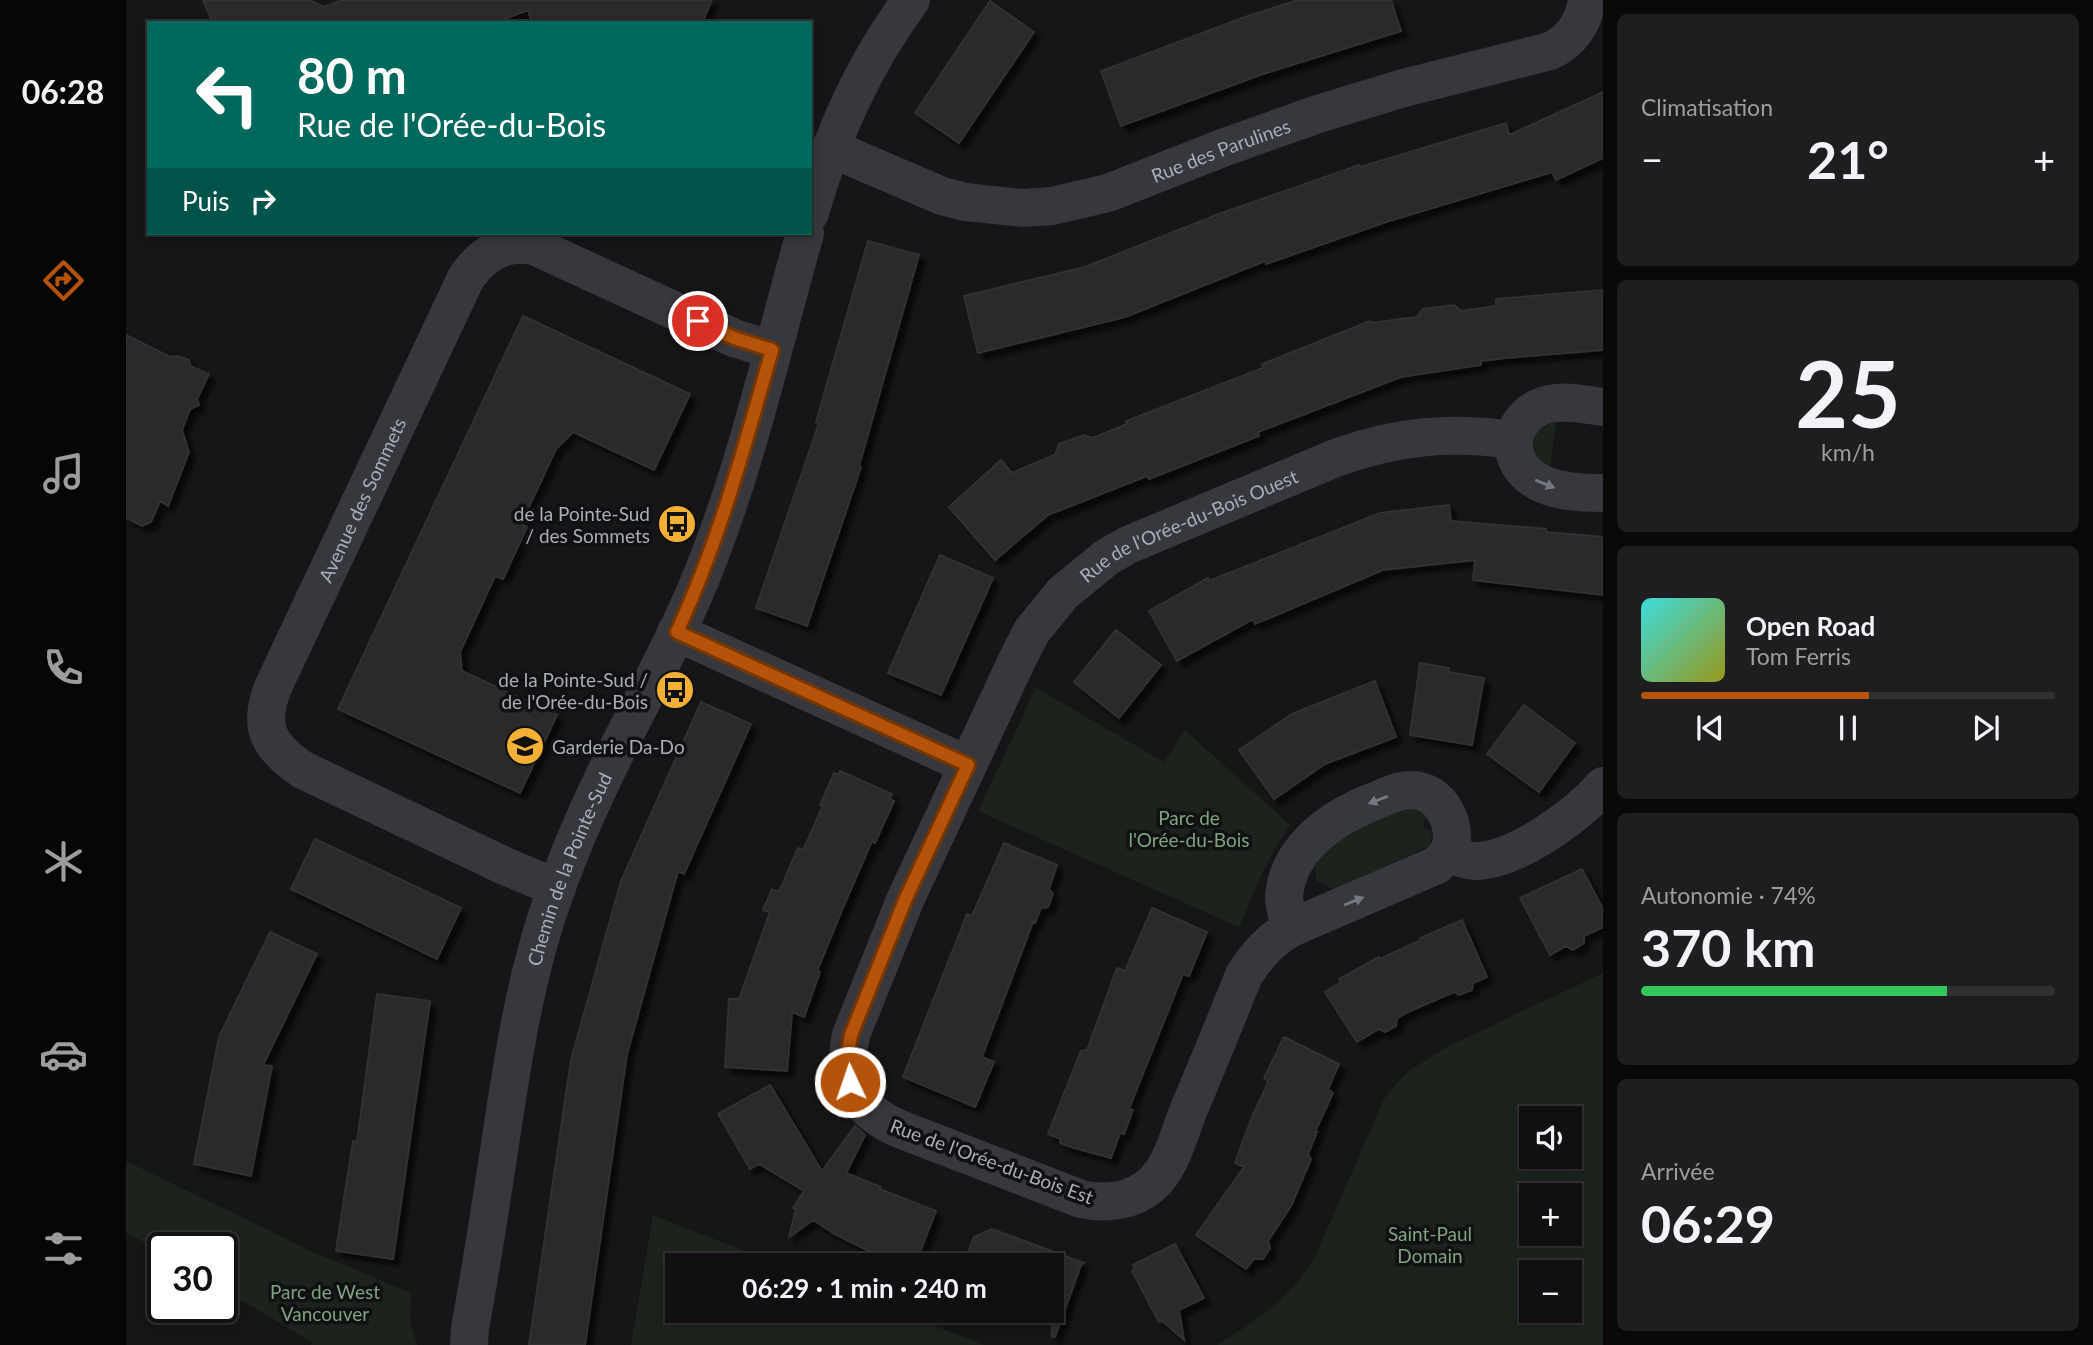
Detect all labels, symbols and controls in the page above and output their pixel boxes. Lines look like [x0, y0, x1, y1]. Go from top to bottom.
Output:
text: 80 m [297, 46, 407, 104]
icon: left [182, 49, 273, 140]
text: 06:28 [22, 72, 104, 111]
text: Climatisation [1641, 93, 1773, 121]
text: Rue de l'Orée-du-Bois [297, 105, 606, 144]
street label: Rue des Parulines [1148, 113, 1293, 186]
text: 21° [1807, 128, 1889, 190]
text: − [1641, 136, 1663, 182]
text: + [2033, 136, 2055, 182]
icon: right [244, 182, 282, 220]
text: Puis [182, 185, 230, 217]
icon: directions [39, 256, 88, 305]
pin [668, 291, 728, 351]
icon: arrive [679, 302, 717, 340]
text: 25 [1795, 338, 1901, 447]
street label: Avenue des Sommets [313, 414, 410, 585]
text: km/h [1821, 438, 1875, 466]
icon: music [39, 449, 88, 498]
street label: Rue de l'Orée-du-Bois Ouest [1075, 464, 1301, 587]
one-way arrow [1535, 478, 1556, 489]
place label: de la Pointe-Sud / des Sommets [514, 502, 650, 547]
bus stop icon: de la Pointe-Sud / des Sommets [656, 503, 698, 545]
text: Open Road [1746, 610, 1875, 642]
text: Tom Ferris [1746, 642, 1851, 670]
icon: phone [39, 643, 88, 692]
place label: de la Pointe-Sud / de l'Orée-du-Bois [498, 668, 648, 713]
bus stop icon: de la Pointe-Sud / de l'Orée-du-Bois [654, 669, 696, 711]
icon: previous [1691, 709, 1729, 747]
icon: pause [1829, 709, 1867, 747]
icon: next [1967, 709, 2005, 747]
school or university icon: Garderie Da-Do [504, 725, 546, 767]
place label: Garderie Da-Do [552, 735, 685, 758]
street label: Chemin de la Pointe-Sud [522, 768, 616, 968]
one-way arrow [1368, 794, 1389, 805]
park label: Parc de l'Orée-du-Bois [1128, 806, 1250, 851]
icon: climate [39, 837, 88, 886]
text: Autonomie · 74% [1641, 881, 1816, 909]
one-way arrow [1343, 896, 1364, 907]
text: 370 km [1641, 916, 1815, 978]
icon: car [39, 1030, 88, 1079]
position arrow [813, 1045, 887, 1119]
map controls [1519, 1106, 1582, 1323]
button: sound [1519, 1106, 1582, 1169]
street label: Rue de l'Orée-du-Bois Est [887, 1114, 1097, 1209]
text: Arrivée [1641, 1157, 1715, 1185]
button: + [1519, 1183, 1582, 1246]
text: 06:29 [1641, 1192, 1775, 1254]
park label: Saint-Paul Domain [1388, 1222, 1472, 1267]
icon: filters [39, 1224, 88, 1273]
speed limit sign: 30 [147, 1232, 238, 1323]
button: − [1519, 1260, 1582, 1323]
text: 06:29 · 1 min · 240 m [742, 1272, 987, 1304]
park label: Parc de West Vancouver [270, 1280, 380, 1325]

